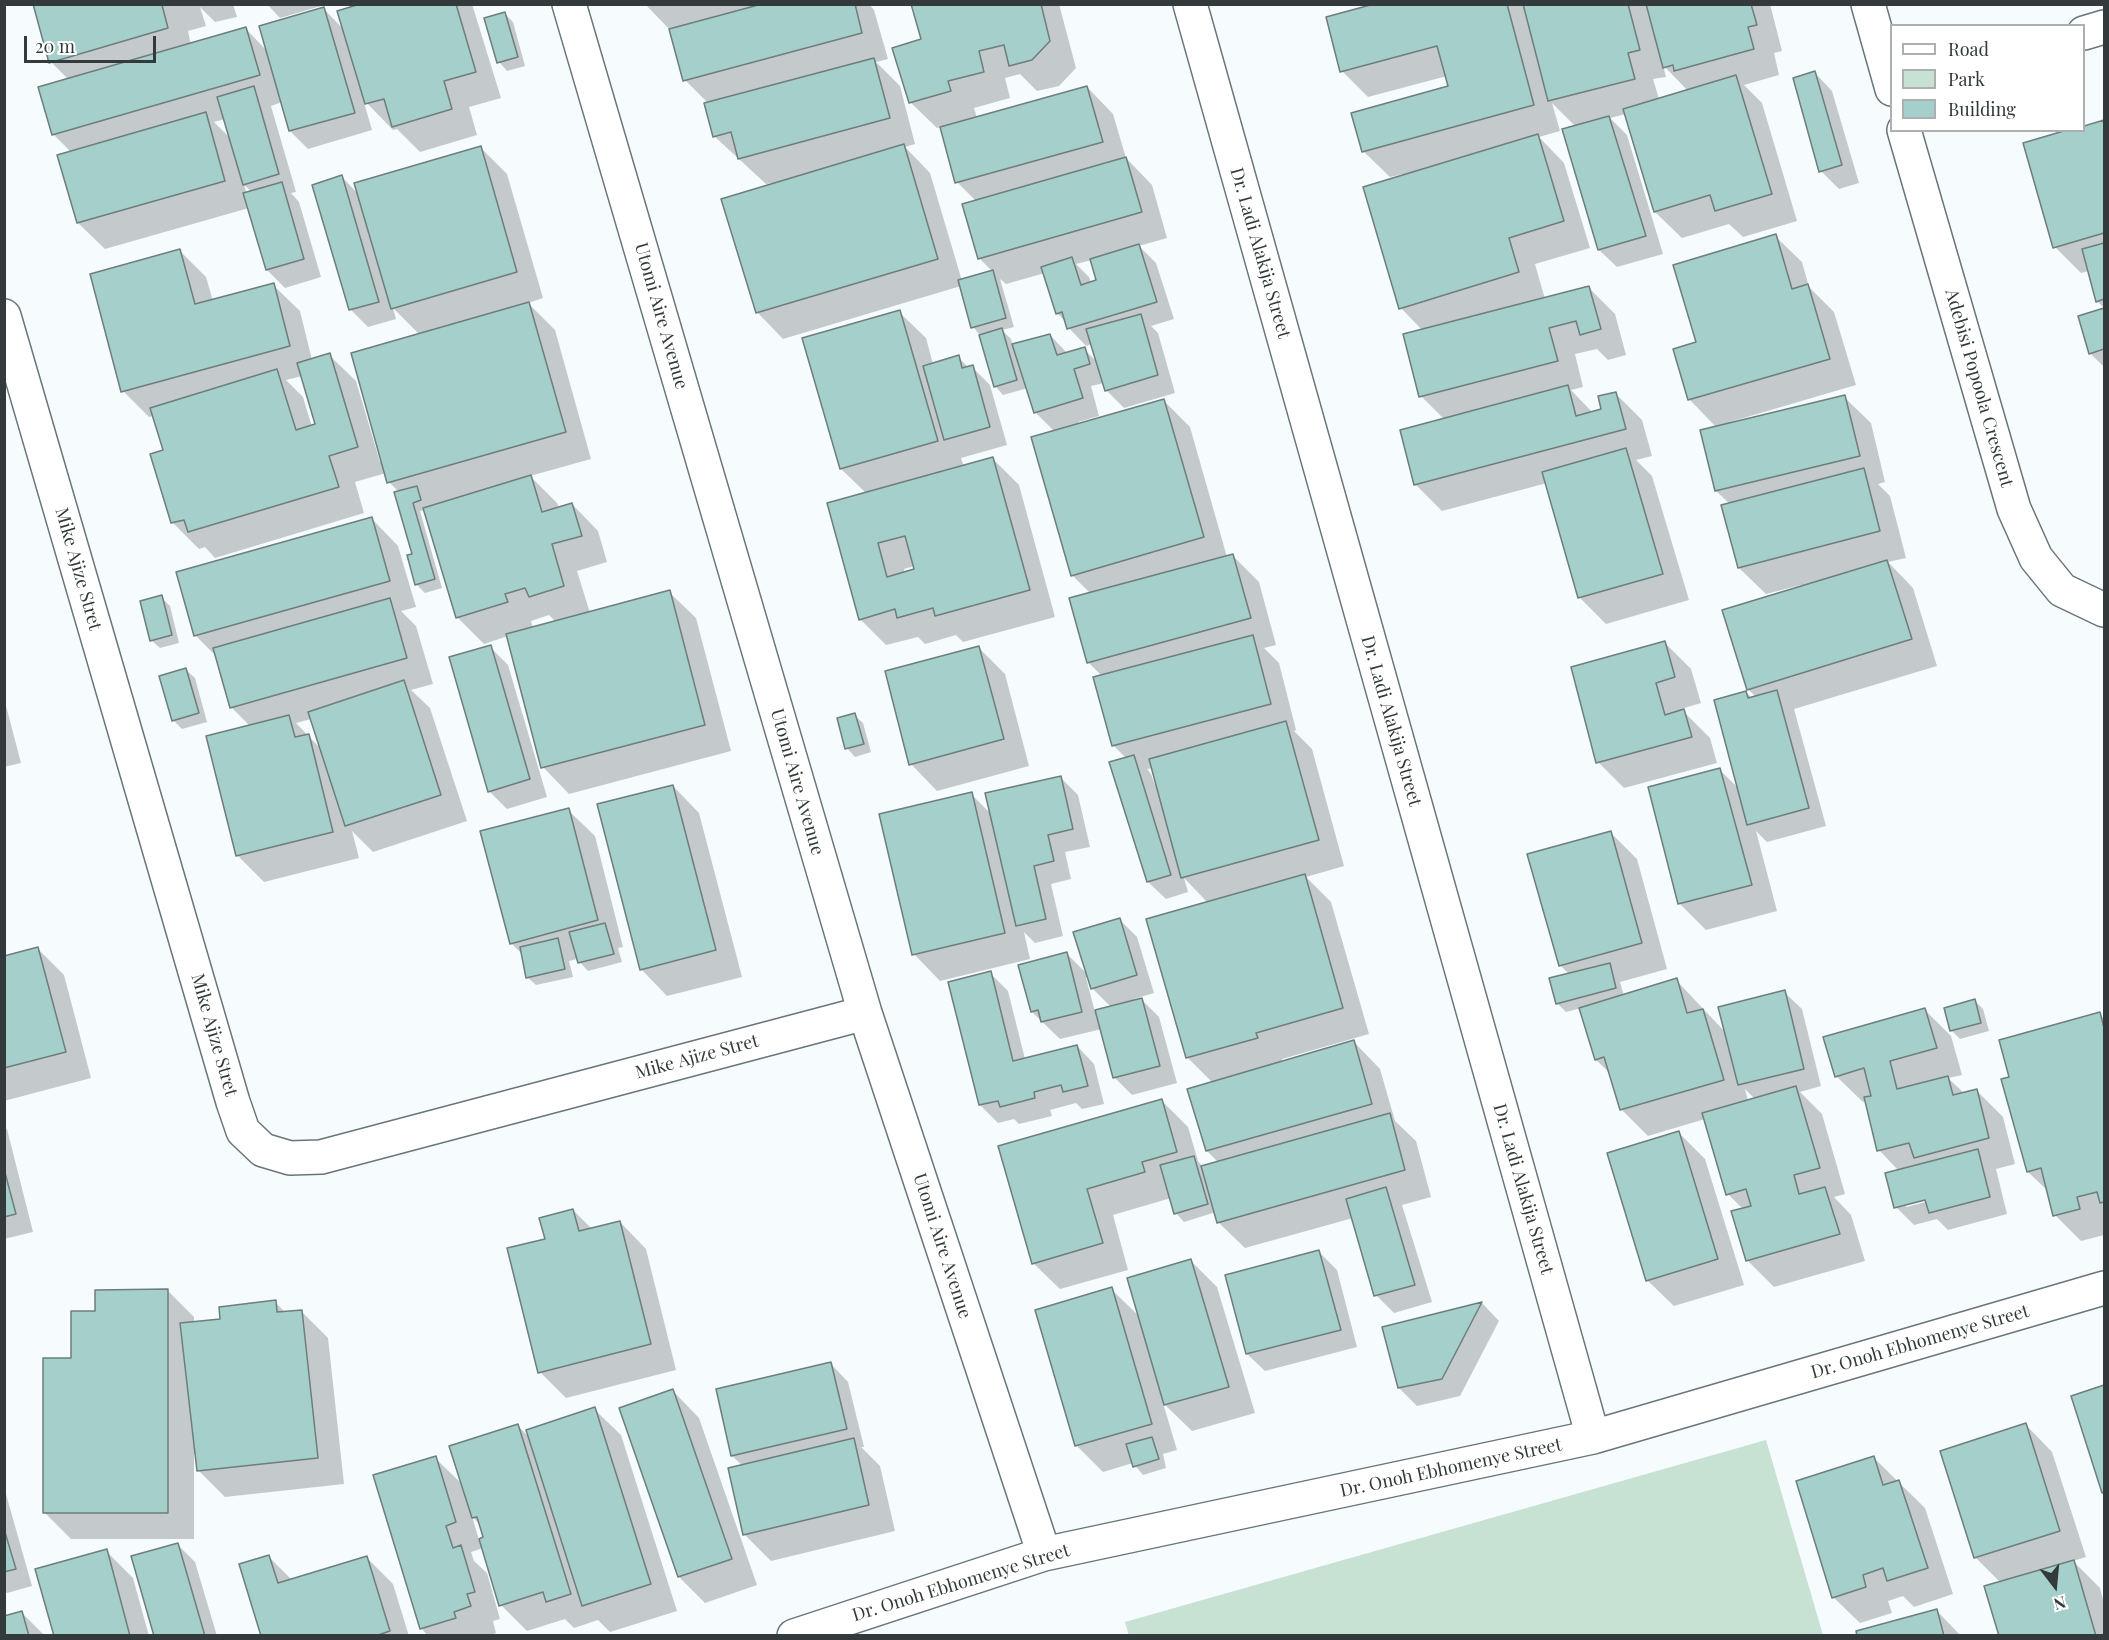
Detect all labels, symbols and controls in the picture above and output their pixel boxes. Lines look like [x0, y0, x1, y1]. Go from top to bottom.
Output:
scale bar [27, 24, 159, 62]
legend [1890, 24, 2085, 132]
text: 20 m [35, 34, 75, 58]
text: Road [1948, 37, 1989, 61]
text: Park [1948, 67, 1985, 91]
text: Building [1948, 97, 2016, 121]
street label: Dr. Ladi Alakija Street [1225, 165, 1295, 341]
street label: Utomi Aire Avenue [630, 240, 692, 392]
street label: Adebisi Popoola Crescent [1940, 286, 2018, 490]
street label: Mike Ajize Stret [50, 505, 106, 633]
street label: Dr. Ladi Alakija Street [1356, 633, 1426, 809]
street label: Utomi Aire Avenue [766, 706, 828, 858]
street label: Mike Ajize Stret [186, 971, 242, 1099]
street label: Mike Ajize Stret [633, 1030, 761, 1084]
street label: Dr. Ladi Alakija Street [1488, 1101, 1558, 1277]
street label: Utomi Aire Avenue [908, 1171, 976, 1321]
street label: Dr. Onoh Ebhomenye Street [1808, 1300, 2032, 1384]
street label: Dr. Onoh Ebhomenye Street [1338, 1434, 1564, 1502]
street label: Dr. Onoh Ebhomenye Street [850, 1540, 1072, 1626]
north arrow [2025, 1556, 2085, 1616]
text: N [2052, 1592, 2069, 1615]

